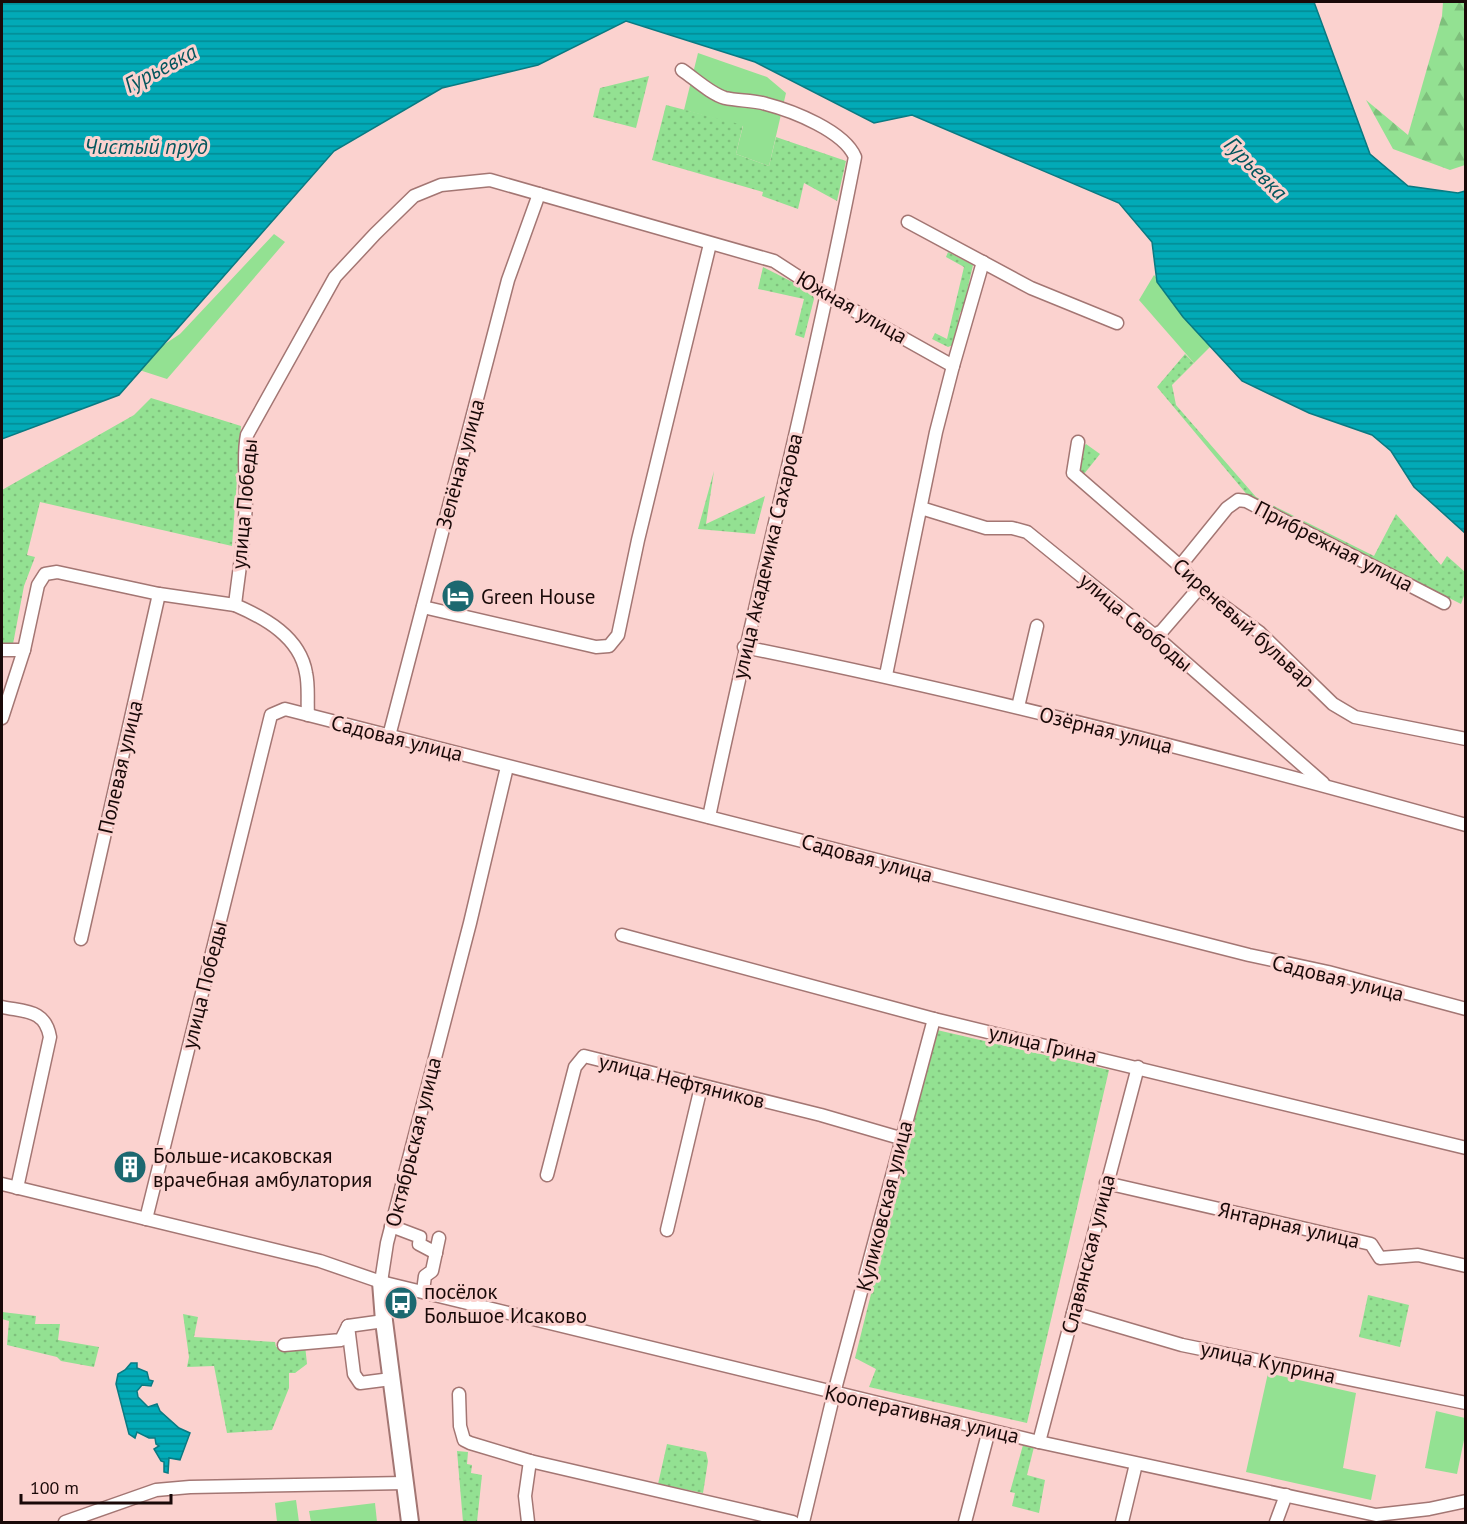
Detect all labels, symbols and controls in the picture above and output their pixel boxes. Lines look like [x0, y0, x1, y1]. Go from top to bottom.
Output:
water label: Гурьевка [119, 37, 201, 99]
water label: Гурьевка [1218, 130, 1294, 206]
water label: Чистый пруд [84, 132, 208, 160]
street label: Южная улица [792, 264, 912, 350]
street label: Зелёная улица [430, 396, 490, 532]
street label: улица Академика Сахарова [726, 430, 808, 682]
street label: улица Победы [225, 438, 263, 570]
street label: Прибрежная улица [1250, 494, 1418, 598]
street label: Сиреневый бульвар [1167, 552, 1321, 694]
street label: улица Свободы [1074, 567, 1198, 677]
hotel icon: Green House [440, 578, 476, 614]
place label: Green House [481, 583, 595, 610]
street label: Полевая улица [92, 698, 148, 836]
street label: Озёрная улица [1037, 700, 1175, 760]
street label: Садовая улица [328, 709, 466, 767]
street label: Садовая улица [798, 827, 936, 889]
street label: улица Победы [175, 918, 233, 1052]
street label: Садовая улица [1269, 949, 1407, 1007]
street label: улица Грина [986, 1018, 1100, 1070]
street label: улица Нефтяников [596, 1047, 768, 1115]
street label: Октябрьская улица [379, 1054, 447, 1230]
street label: Куликовская улица [850, 1118, 918, 1294]
place label: Больше-исаковская врачебная амбулатория [153, 1142, 372, 1193]
building icon: Больше-исаковская врачебная амбулатория [112, 1149, 148, 1185]
street label: Славянская улица [1055, 1172, 1121, 1336]
street label: Янтарная улица [1216, 1196, 1362, 1254]
place label: посёлок Большое Исаково [424, 1278, 587, 1329]
bus stop icon: посёлок Большое Исаково [383, 1285, 419, 1321]
street label: улица Куприна [1198, 1335, 1338, 1389]
street label: Кооперативная улица [822, 1378, 1022, 1450]
scale bar [21, 1467, 171, 1505]
text: 100 m [30, 1476, 79, 1499]

